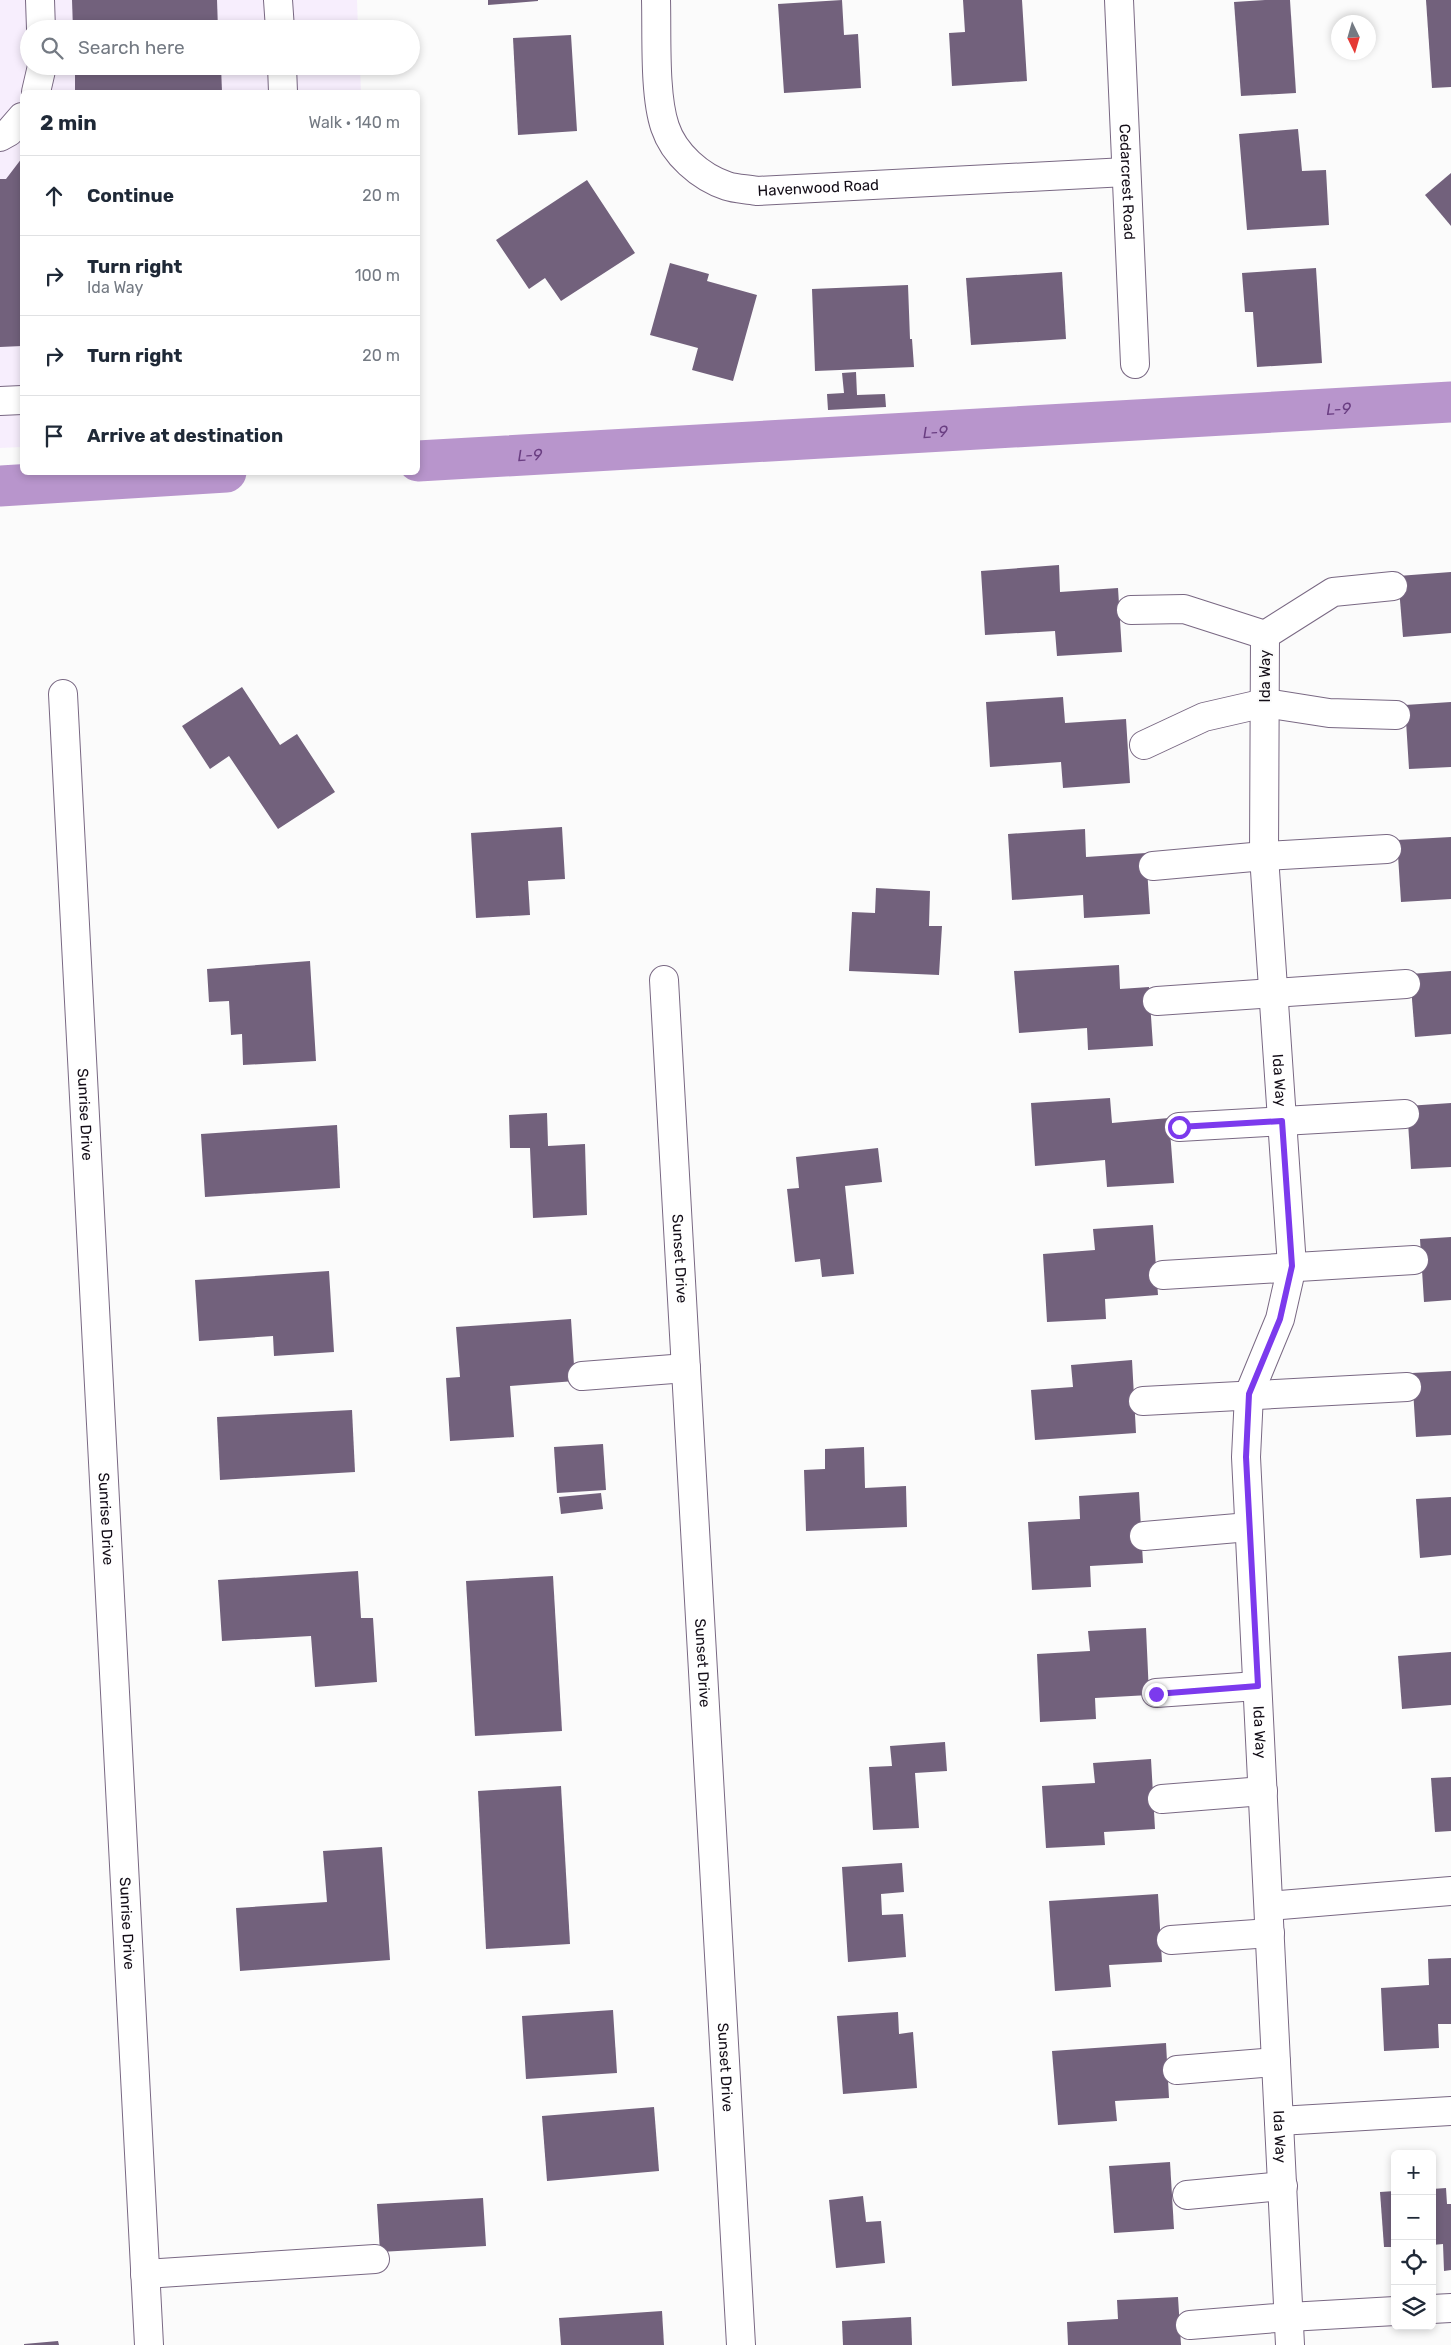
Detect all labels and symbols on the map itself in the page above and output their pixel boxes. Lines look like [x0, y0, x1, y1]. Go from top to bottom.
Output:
north arrow [1331, 15, 1376, 60]
street label: Cedarcrest Road [1115, 123, 1139, 240]
street label: Havenwood Road [757, 176, 879, 200]
water label: L-9 [1326, 398, 1352, 419]
water label: L-9 [922, 421, 949, 442]
water label: L-9 [517, 444, 543, 465]
street label: Ida Way [1256, 650, 1274, 702]
street label: Ida Way [1269, 1053, 1290, 1107]
street label: Sunrise Drive [74, 1068, 96, 1161]
route start [1168, 1116, 1191, 1139]
street label: Sunset Drive [668, 1214, 691, 1304]
street label: Sunrise Drive [95, 1472, 117, 1566]
street label: Sunset Drive [691, 1618, 714, 1708]
route end [1145, 1683, 1168, 1706]
street label: Ida Way [1249, 1705, 1270, 1759]
street label: Sunrise Drive [116, 1877, 138, 1970]
street label: Sunset Drive [714, 2022, 737, 2112]
street label: Ida Way [1269, 2110, 1290, 2163]

